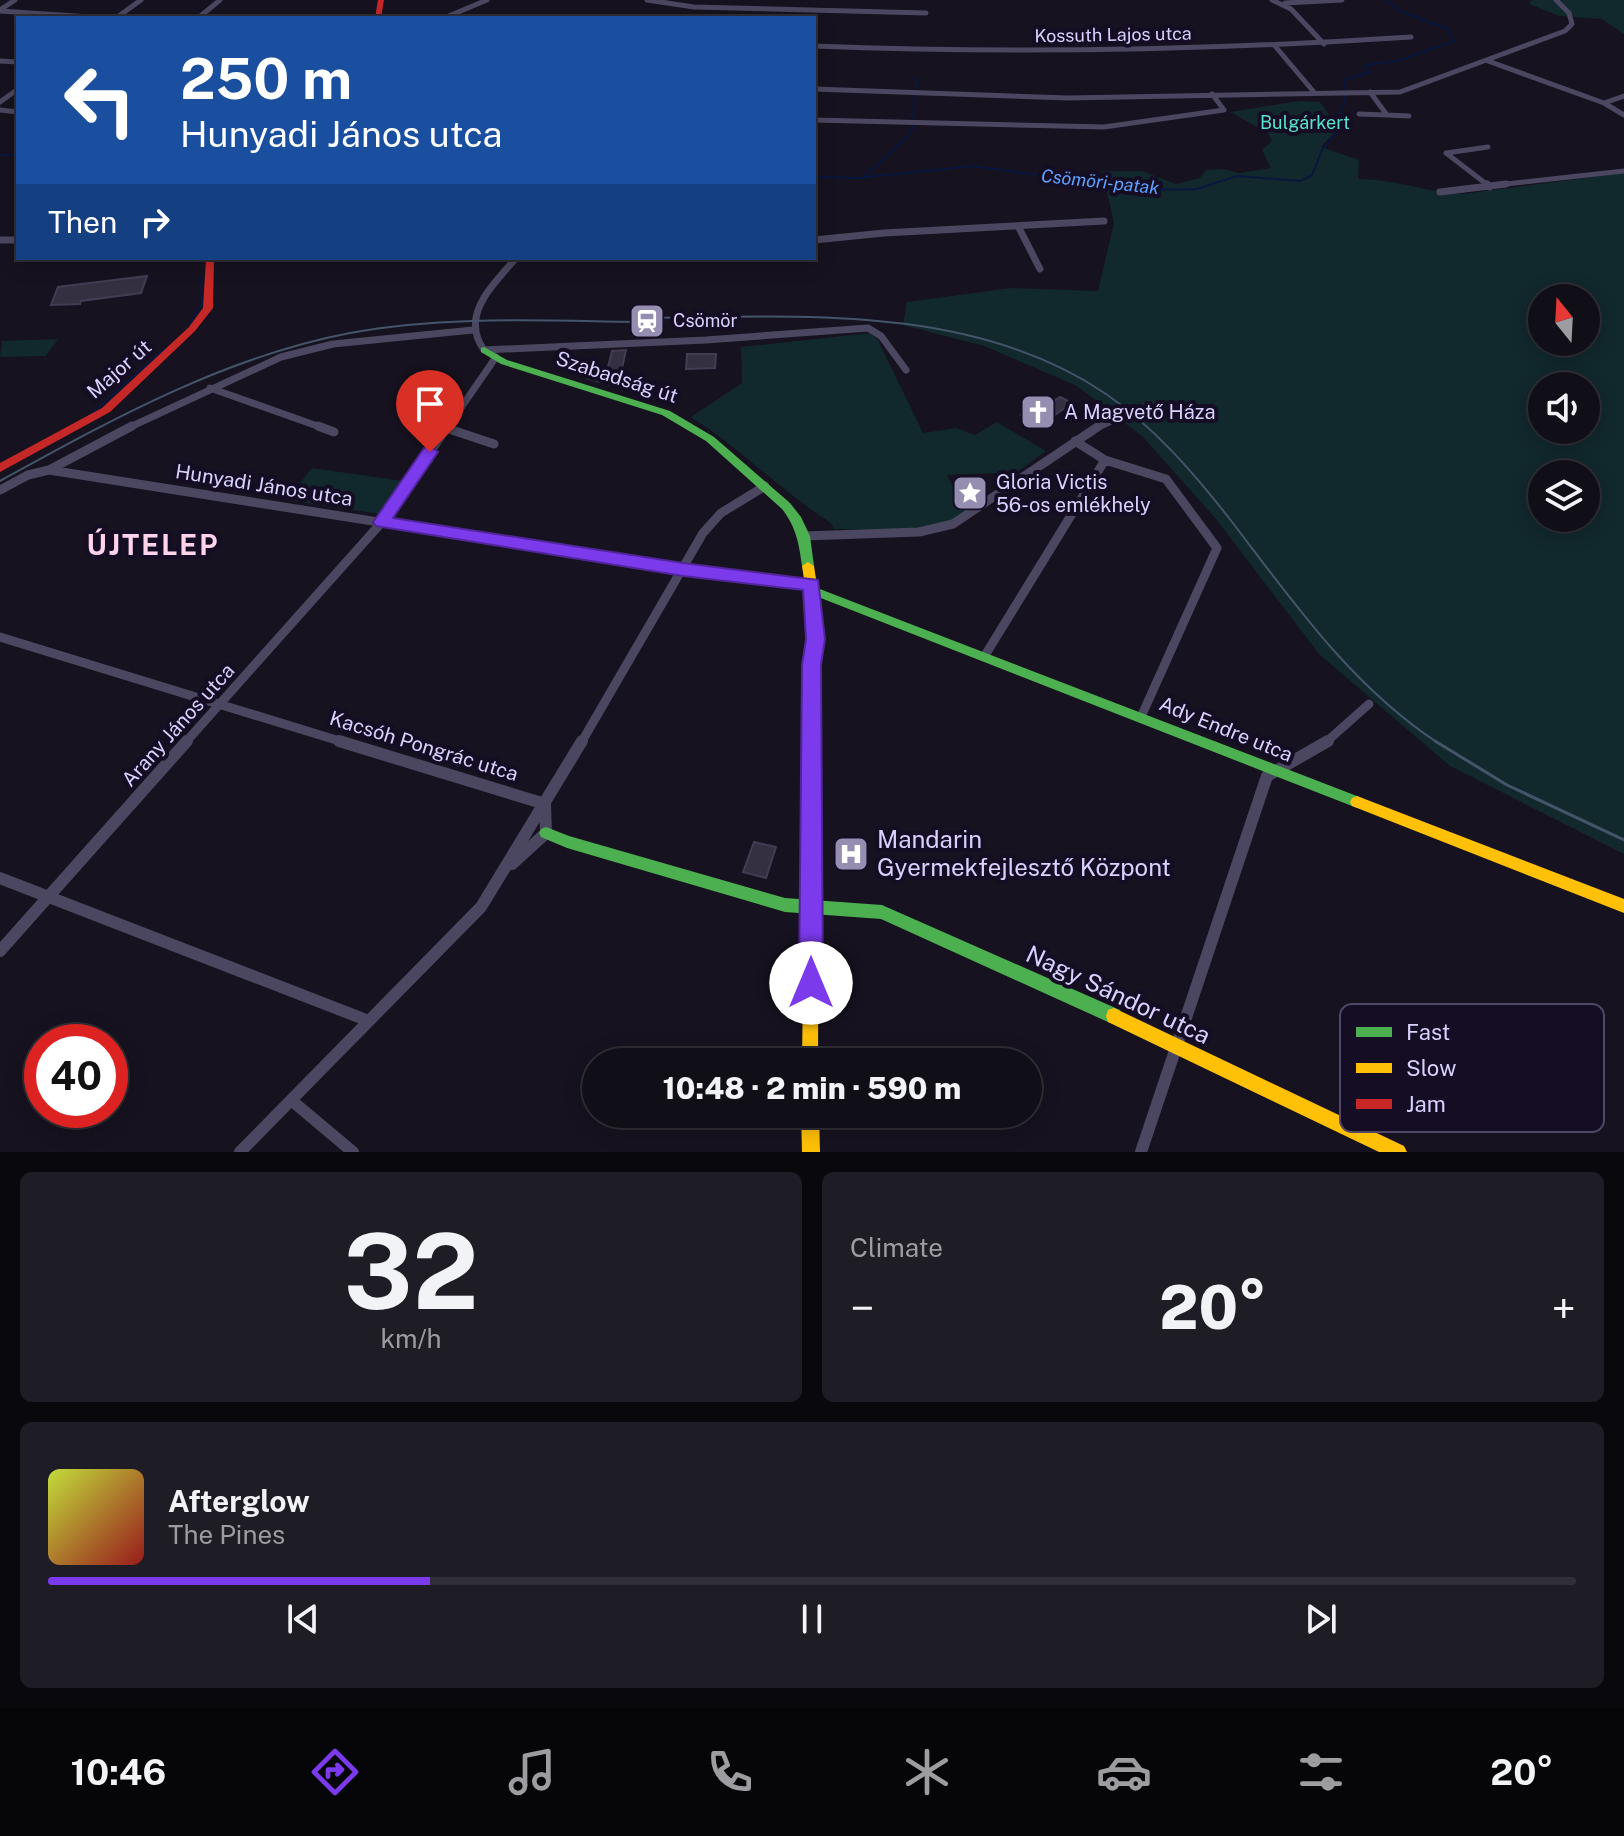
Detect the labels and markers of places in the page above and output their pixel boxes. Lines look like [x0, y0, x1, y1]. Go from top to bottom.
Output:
station icon: Csömör [628, 302, 666, 340]
place label: Csömör [673, 310, 737, 331]
pin [396, 370, 464, 452]
church icon: A Magvető Háza [1019, 393, 1057, 431]
place label: A Magvető Háza [1064, 400, 1216, 424]
place label: Gloria Victis 56-os emlékhely [996, 470, 1151, 517]
place icon: Gloria Victis 56-os emlékhely [951, 474, 989, 512]
place label: Mandarin Gyermekfejlesztő Központ [877, 825, 1171, 881]
hospital icon: Mandarin Gyermekfejlesztő Központ [832, 835, 870, 873]

